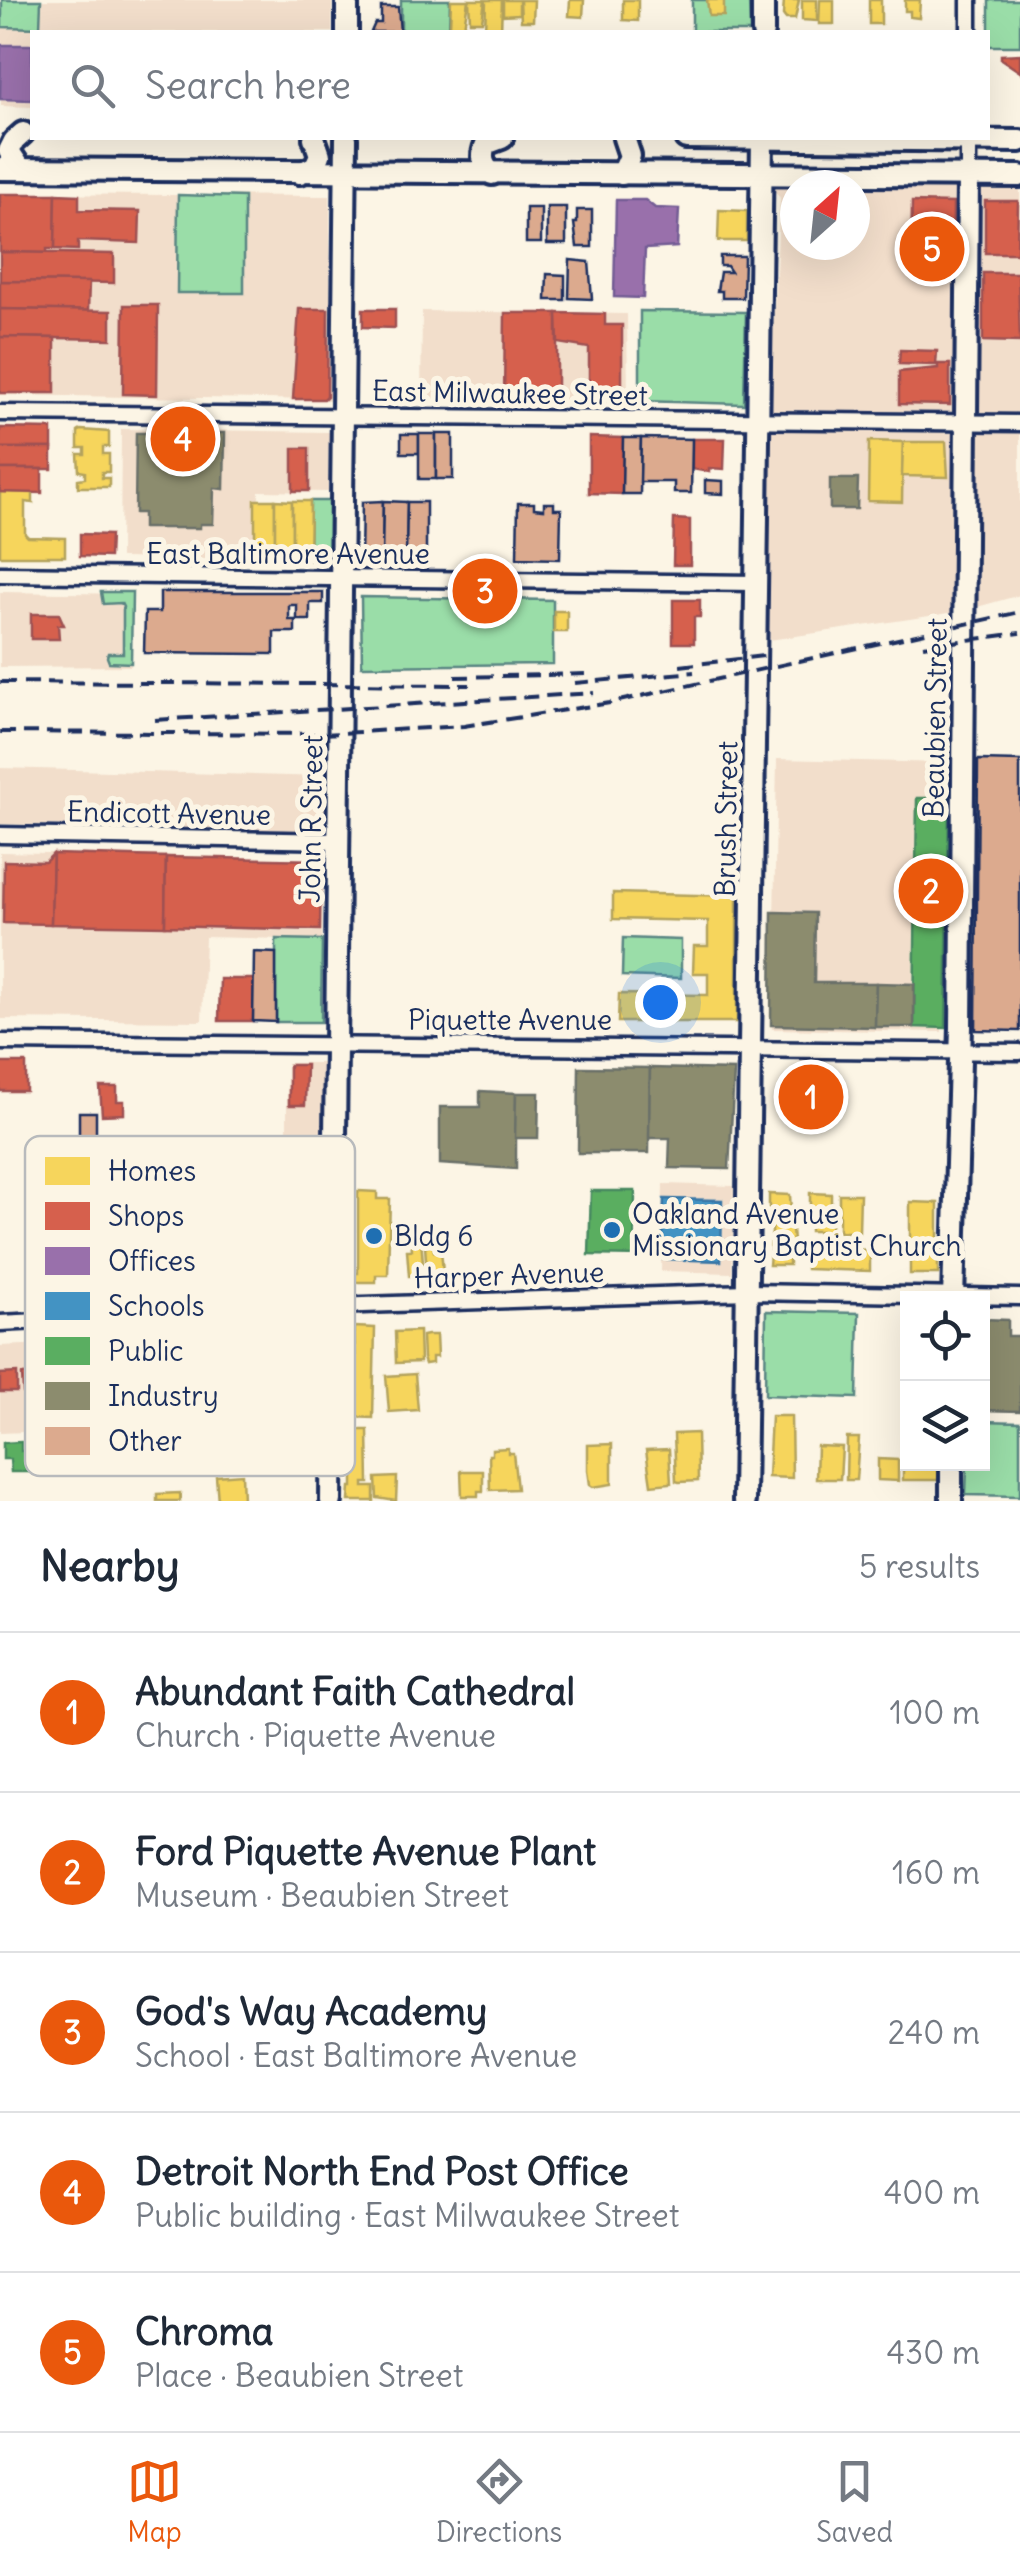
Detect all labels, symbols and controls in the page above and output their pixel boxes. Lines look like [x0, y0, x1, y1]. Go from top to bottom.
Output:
search box [30, 30, 990, 140]
icon: search [65, 58, 120, 113]
text: Search here [145, 62, 351, 109]
north arrow [780, 170, 870, 260]
pin: 5 [900, 212, 964, 286]
street label: East Milwaukee Street [372, 373, 648, 413]
pin: 4 [150, 402, 216, 476]
street label: East Baltimore Avenue [146, 536, 430, 572]
pin: 3 [452, 554, 518, 628]
street label: Beaubien Street [915, 618, 955, 818]
street label: John R Street [292, 735, 330, 903]
street label: Brush Street [707, 740, 745, 898]
street label: Endicott Avenue [67, 793, 271, 833]
pin: 2 [898, 854, 964, 928]
your location [635, 977, 686, 1028]
street label: Piquette Avenue [408, 1002, 612, 1038]
pin: 1 [778, 1060, 844, 1134]
legend [25, 1136, 355, 1476]
text: Homes [108, 1153, 196, 1189]
place label: Oakland Avenue Missionary Baptist Church [632, 1196, 962, 1264]
text: Shops [108, 1198, 184, 1234]
place label: Bldg 6 [394, 1218, 474, 1254]
marker: Oakland Avenue Missionary Baptist Church [601, 1219, 623, 1241]
marker: Bldg 6 [363, 1225, 385, 1247]
text: Offices [108, 1243, 196, 1279]
street label: Harper Avenue [413, 1254, 605, 1296]
text: Schools [108, 1288, 204, 1324]
map controls [900, 1291, 990, 1471]
button: locate [900, 1291, 990, 1381]
text: Public [108, 1333, 183, 1369]
text: Industry [108, 1378, 219, 1414]
button: layers [900, 1381, 990, 1471]
text: Other [108, 1423, 182, 1459]
text: Nearby [40, 1540, 179, 1592]
text: 5 results [859, 1546, 980, 1587]
text: Abundant Faith Cathedral [135, 1668, 575, 1715]
text: 1 [66, 1692, 79, 1733]
text: 100 m [890, 1692, 980, 1733]
text: Church · Piquette Avenue [135, 1715, 496, 1756]
text: Ford Piquette Avenue Plant [135, 1828, 596, 1875]
text: 2 [64, 1852, 81, 1893]
text: 160 m [892, 1852, 980, 1893]
text: Museum · Beaubien Street [135, 1875, 509, 1916]
text: God's Way Academy [135, 1988, 487, 2035]
text: 3 [63, 2012, 82, 2053]
text: 240 m [888, 2012, 980, 2053]
text: School · East Baltimore Avenue [135, 2035, 577, 2076]
text: Detroit North End Post Office [135, 2148, 629, 2195]
text: 4 [63, 2172, 82, 2213]
text: 400 m [884, 2172, 980, 2213]
text: Public building · East Milwaukee Street [135, 2195, 679, 2236]
text: Chroma [135, 2308, 273, 2355]
text: 5 [63, 2332, 82, 2373]
text: 430 m [887, 2332, 980, 2373]
text: Place · Beaubien Street [135, 2355, 463, 2396]
tab: Map [127, 2454, 182, 2550]
tab: Directions [436, 2454, 562, 2550]
tab: Saved [816, 2454, 893, 2550]

